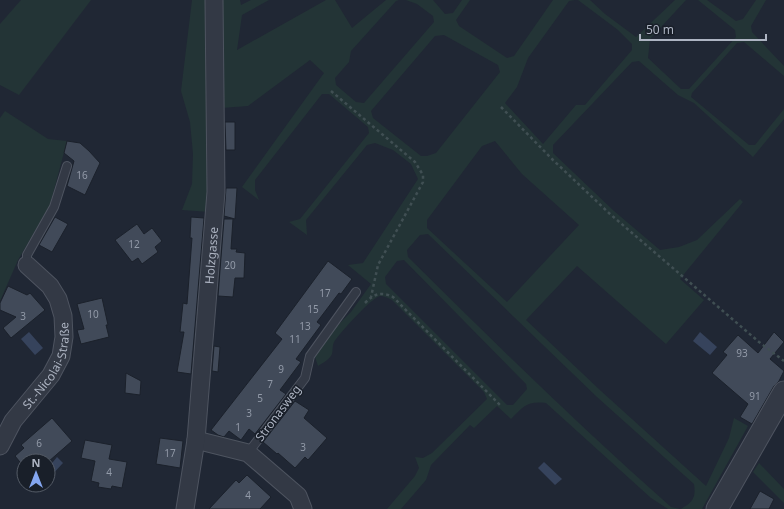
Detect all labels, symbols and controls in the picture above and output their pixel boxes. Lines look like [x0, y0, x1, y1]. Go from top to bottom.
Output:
scale bar [640, 16, 766, 42]
text: 50 m [646, 21, 674, 38]
house number: 16 [76, 168, 88, 182]
street label: Holzgasse [200, 226, 222, 285]
house number: 12 [128, 237, 140, 251]
house number: 20 [224, 258, 236, 272]
house number: 17 [319, 286, 331, 300]
house number: 15 [307, 302, 319, 316]
house number: 10 [87, 307, 99, 321]
house number: 3 [20, 309, 26, 323]
house number: 13 [299, 319, 311, 333]
street label: St.-Nicolai-Straße [18, 322, 72, 412]
house number: 11 [289, 332, 301, 346]
house number: 93 [736, 346, 748, 360]
house number: 9 [278, 362, 284, 376]
house number: 7 [267, 377, 273, 391]
street label: Stronasweg [251, 381, 305, 445]
house number: 91 [749, 389, 761, 403]
house number: 5 [257, 391, 263, 405]
house number: 3 [246, 406, 252, 420]
house number: 1 [235, 420, 241, 434]
house number: 6 [36, 436, 42, 450]
house number: 3 [300, 440, 306, 454]
house number: 17 [164, 446, 176, 460]
north arrow [16, 453, 56, 493]
text: N [32, 455, 40, 470]
house number: 4 [106, 465, 112, 479]
house number: 4 [245, 488, 251, 502]

